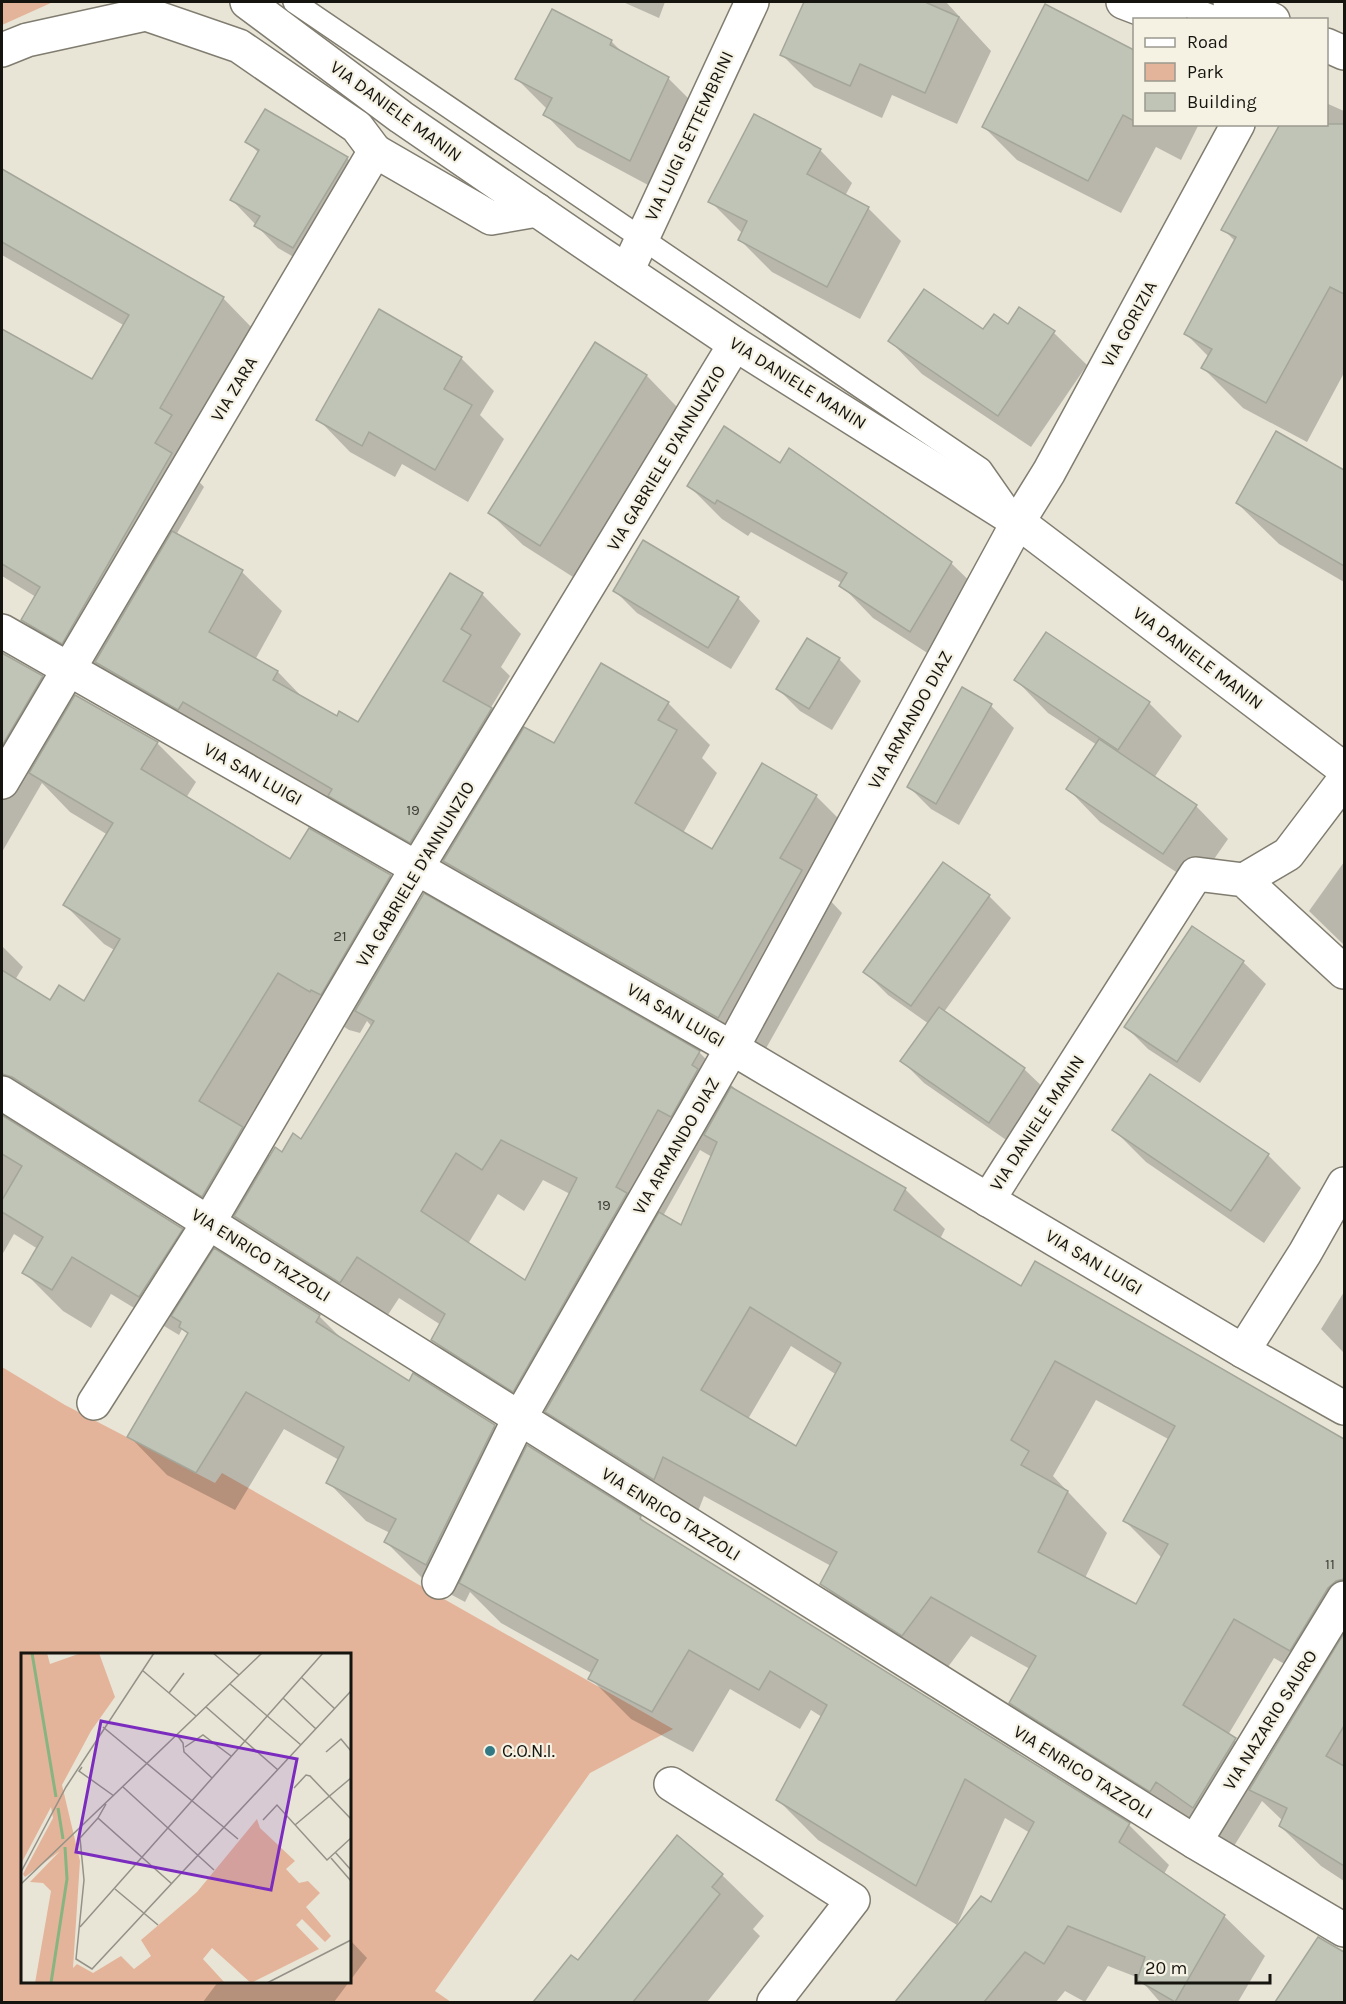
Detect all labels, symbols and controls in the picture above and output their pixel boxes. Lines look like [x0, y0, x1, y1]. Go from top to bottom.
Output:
legend [1133, 18, 1328, 126]
text: Road [1187, 31, 1228, 53]
street label: VIA LUIGI SETTEMBRINI [640, 48, 738, 224]
street label: VIA DANIELE MANIN [326, 56, 466, 166]
text: Park [1187, 61, 1224, 83]
text: Building [1187, 91, 1257, 113]
street label: VIA GORIZIA [1096, 277, 1162, 371]
street label: VIA DANIELE MANIN [725, 332, 871, 434]
street label: VIA ZARA [206, 352, 262, 426]
street label: VIA GABRIELE D'ANNUNZIO [602, 361, 730, 555]
street label: VIA DANIELE MANIN [1128, 602, 1268, 714]
street label: VIA ARMANDO DIAZ [863, 647, 957, 793]
street label: VIA SAN LUIGI [200, 738, 306, 810]
street label: VIA GABRIELE D'ANNUNZIO [351, 777, 479, 971]
house number: 19 [406, 801, 420, 819]
house number: 21 [333, 927, 347, 945]
street label: VIA SAN LUIGI [623, 978, 729, 1052]
street label: VIA DANIELE MANIN [985, 1051, 1089, 1195]
street label: VIA ARMANDO DIAZ [628, 1073, 724, 1219]
house number: 19 [597, 1196, 611, 1214]
street label: VIA ENRICO TAZZOLI [187, 1203, 335, 1307]
street label: VIA SAN LUIGI [1041, 1224, 1147, 1300]
street label: VIA ENRICO TAZZOLI [597, 1462, 745, 1566]
house number: 11 [1325, 1555, 1335, 1573]
street label: VIA NAZARIO SAURO [1218, 1646, 1322, 1794]
inset map [21, 1653, 351, 1983]
street label: VIA ENRICO TAZZOLI [1009, 1720, 1157, 1824]
place label: C.O.N.I. [502, 1740, 555, 1762]
marker: C.O.N.I. [483, 1744, 497, 1758]
scale bar [1136, 1947, 1270, 1985]
text: 20 m [1145, 1957, 1187, 1979]

